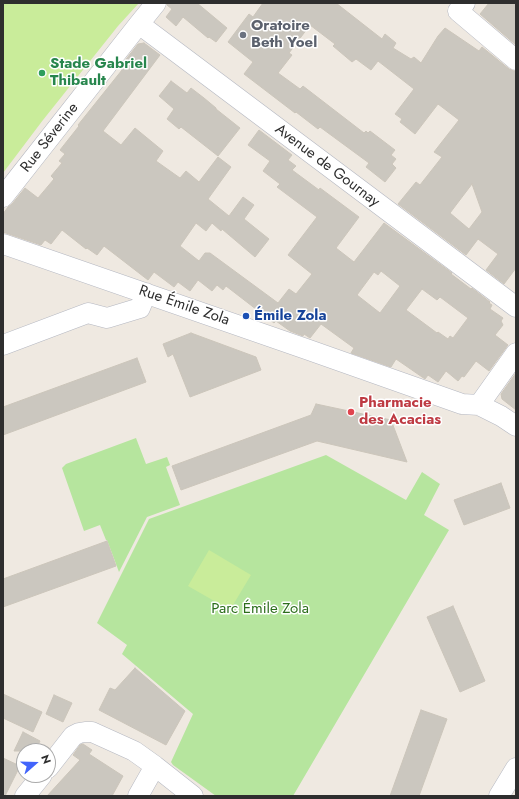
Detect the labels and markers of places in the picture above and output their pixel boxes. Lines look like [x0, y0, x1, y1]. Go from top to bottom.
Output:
place label: Oratoire Beth Yoel [251, 17, 317, 52]
marker: Oratoire Beth Yoel [238, 30, 248, 40]
place label: Stade Gabriel Thibault [50, 55, 147, 90]
marker: Stade Gabriel Thibault [37, 68, 47, 78]
place label: Émile Zola [254, 307, 326, 325]
marker: Émile Zola [241, 311, 251, 321]
place label: Pharmacie des Acacias [359, 394, 441, 429]
marker: Pharmacie des Acacias [346, 407, 356, 417]

